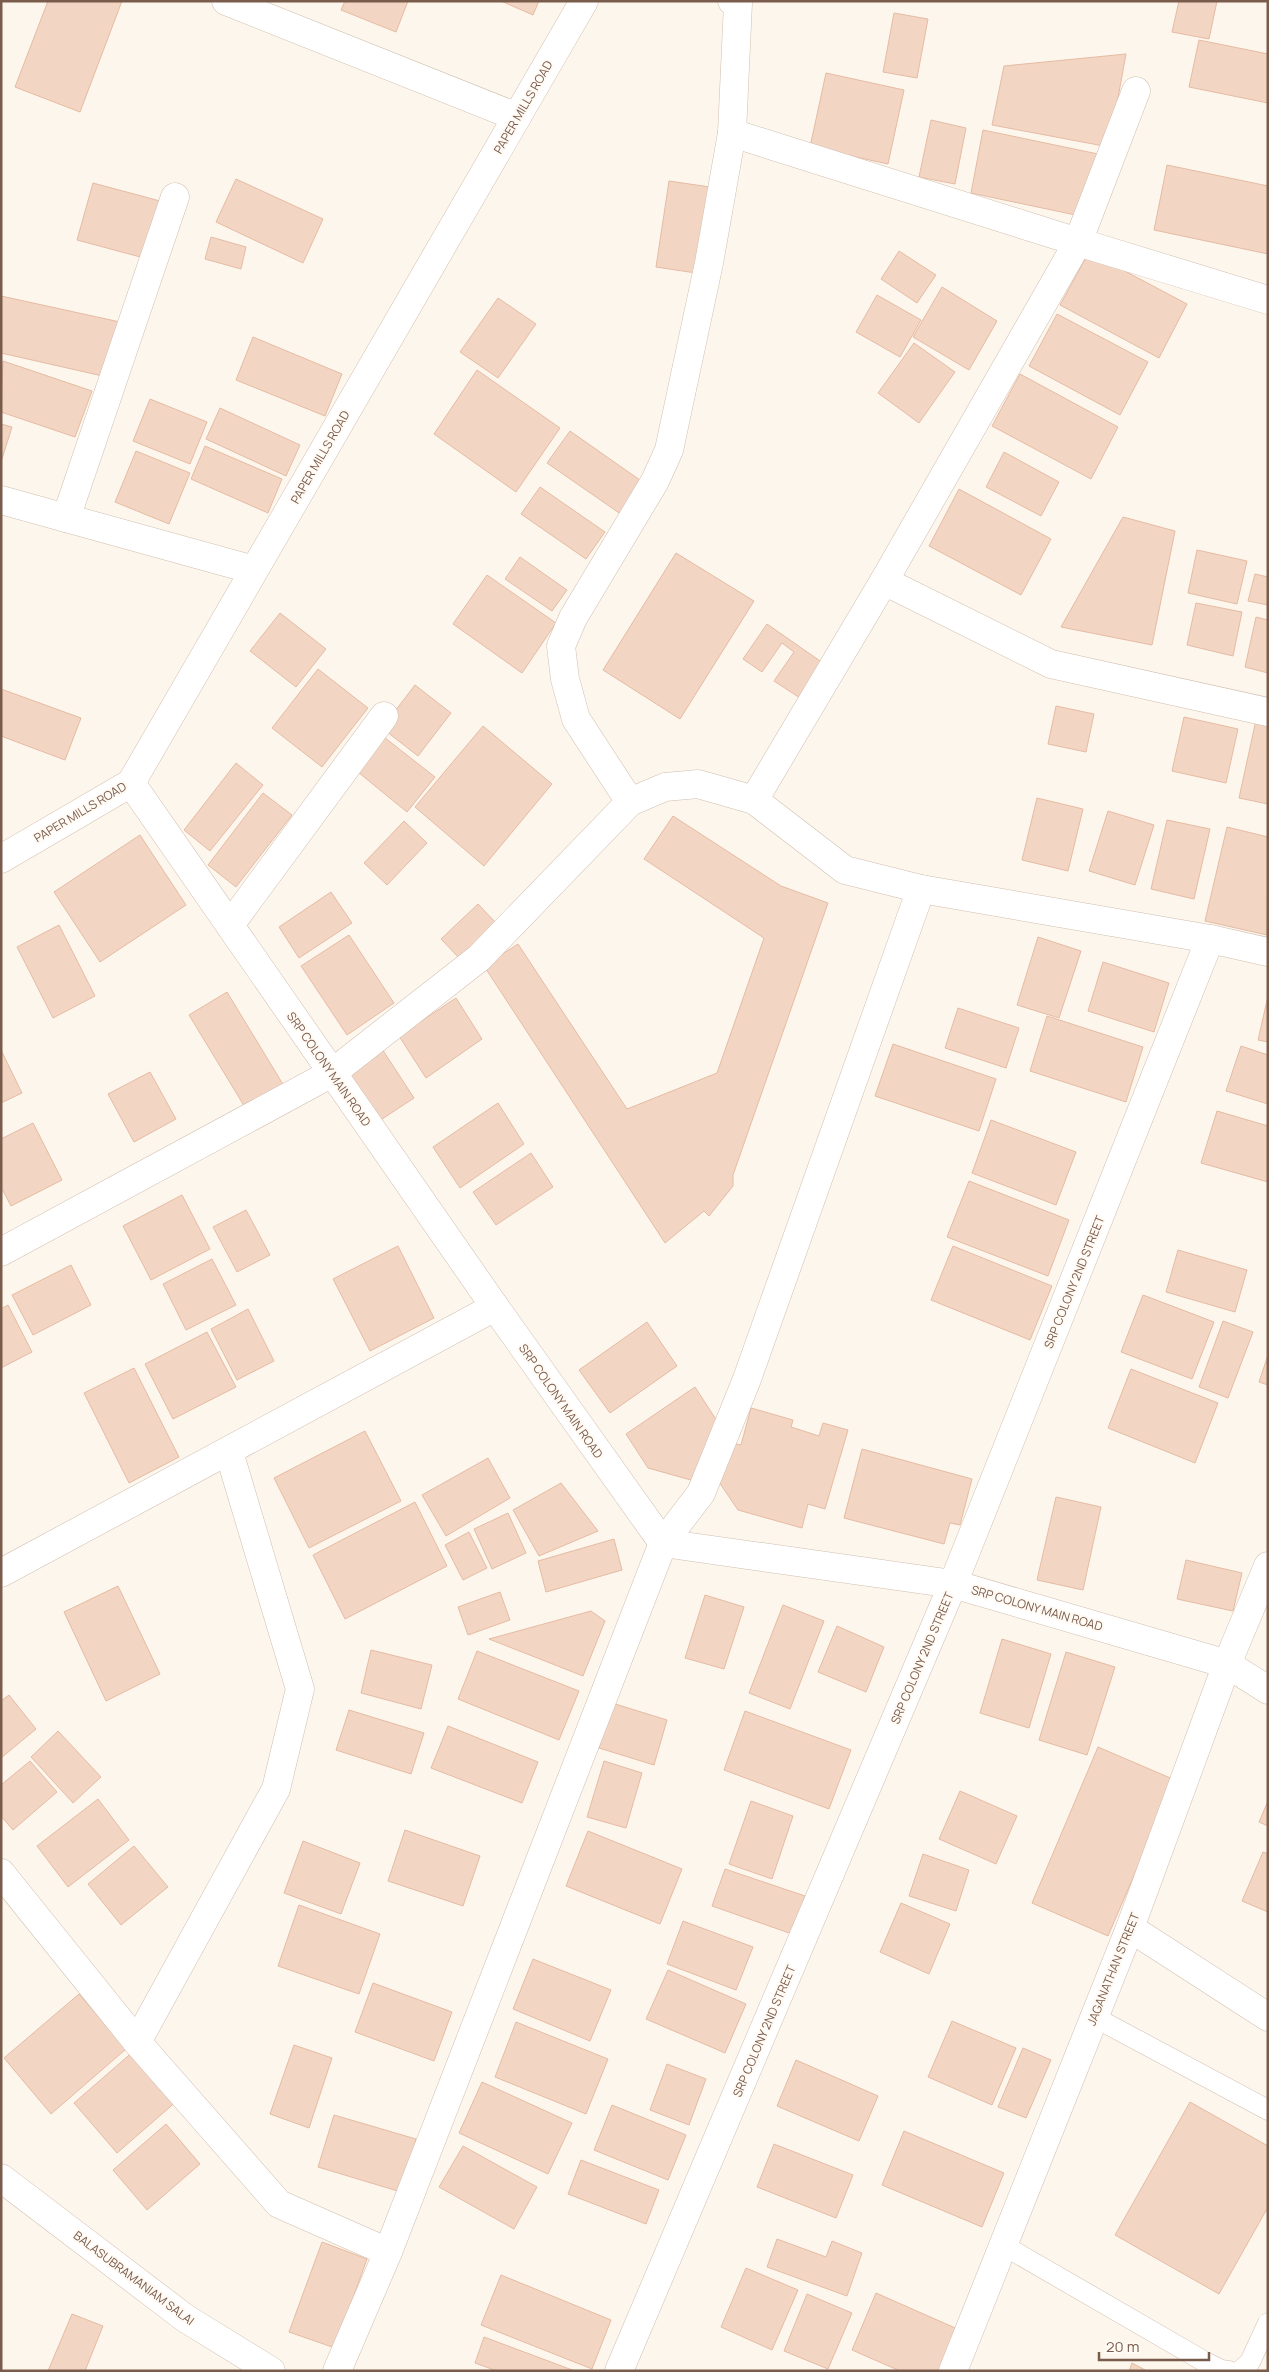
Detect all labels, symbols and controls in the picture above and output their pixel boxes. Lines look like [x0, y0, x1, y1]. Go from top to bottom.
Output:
street label: PAPER MILLS ROAD [489, 57, 557, 157]
street label: PAPER MILLS ROAD [286, 407, 354, 507]
street label: PAPER MILLS ROAD [31, 778, 129, 846]
street label: SRP COLONY MAIN ROAD [283, 1008, 375, 1130]
street label: SRP COLONY 2ND STREET [1040, 1212, 1109, 1351]
street label: SRP COLONY MAIN ROAD [515, 1340, 607, 1462]
street label: SRP COLONY MAIN ROAD [969, 1581, 1105, 1635]
street label: SRP COLONY 2ND STREET [886, 1589, 958, 1727]
street label: JAGANATHAN STREET [1083, 1909, 1144, 2028]
street label: SRP COLONY 2ND STREET [728, 1962, 800, 2100]
street label: BALASUBRAMANIAM SALAI [70, 2227, 198, 2329]
scale bar [1099, 2330, 1209, 2362]
text: 20 m [1106, 2336, 1139, 2357]

